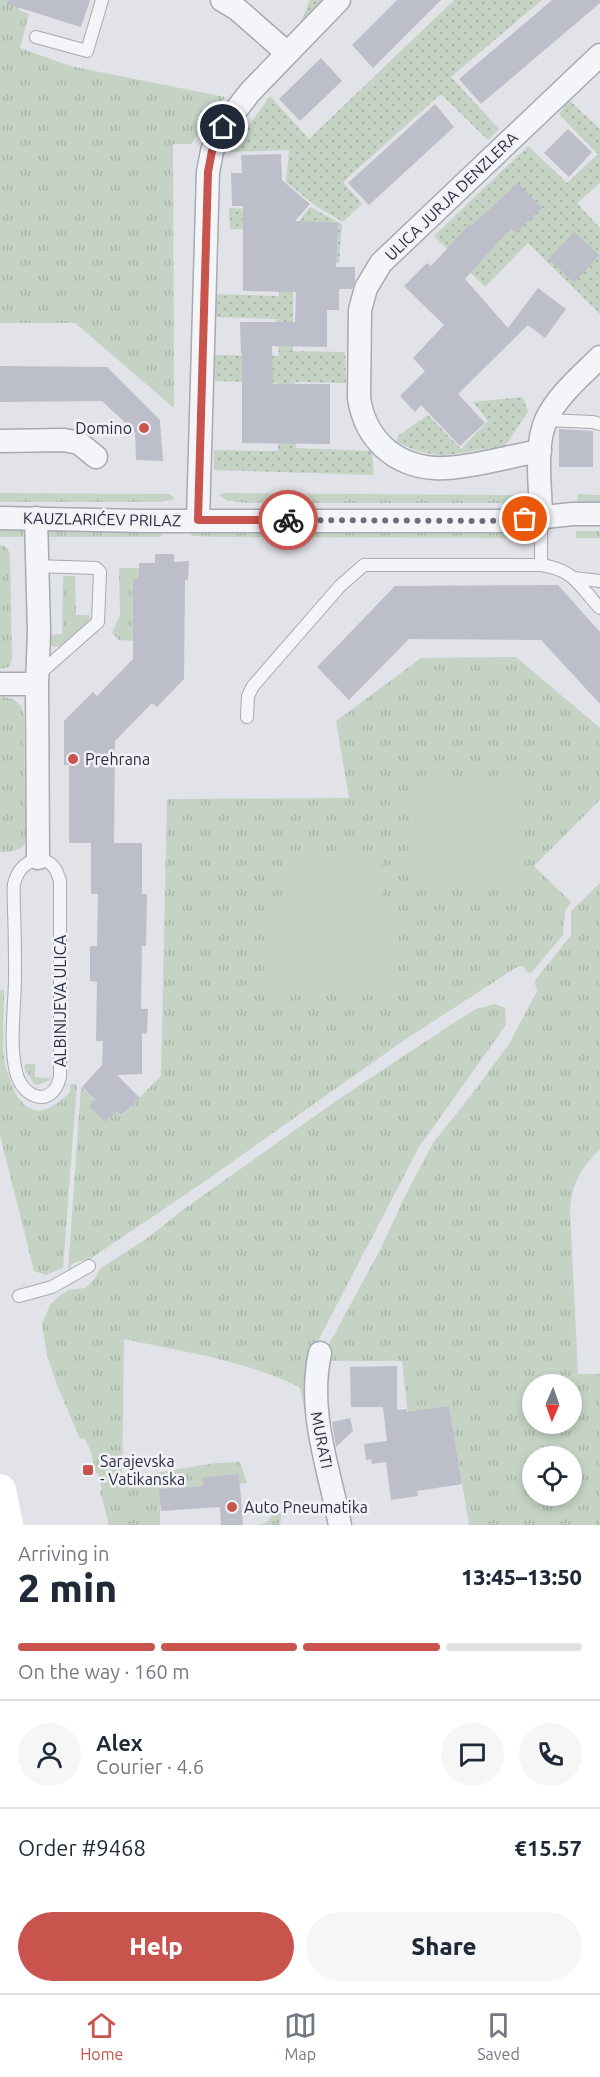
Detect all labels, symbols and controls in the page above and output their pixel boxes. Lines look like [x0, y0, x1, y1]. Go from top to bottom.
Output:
pin [197, 101, 248, 152]
icon: home [206, 110, 239, 143]
street label: ULICA JURJA DENZLERA [381, 128, 521, 264]
place label: Domino [75, 419, 132, 437]
marker: Domino [137, 421, 151, 435]
courier [258, 490, 318, 550]
pin [499, 493, 550, 544]
icon: bag [508, 502, 541, 535]
icon: bike [272, 504, 305, 537]
street label: KAUZLARIĆEV PRILAZ [23, 508, 181, 529]
place label: Prehrana [85, 750, 150, 768]
marker: Prehrana [66, 752, 80, 766]
street label: ALBINIJEVA ULICA [51, 934, 69, 1067]
north arrow [522, 1374, 582, 1434]
map controls [522, 1374, 582, 1506]
street label: MURATI [308, 1410, 336, 1470]
button: locate [522, 1446, 582, 1506]
place label: Sarajevska - Vatikanska [100, 1452, 185, 1488]
marker: Sarajevska - Vatikanska [81, 1463, 95, 1477]
place label: Auto Pneumatika [244, 1498, 368, 1516]
marker: Auto Pneumatika [225, 1500, 239, 1514]
text: Arriving in [18, 1542, 109, 1565]
text: 13:45–13:50 [461, 1564, 582, 1589]
text: 2 min [18, 1566, 117, 1609]
text: On the way · 160 m [18, 1660, 190, 1683]
button: person [18, 1723, 81, 1786]
button: chat [441, 1723, 504, 1786]
button: phone [519, 1723, 582, 1786]
text: Alex [96, 1730, 143, 1755]
text: Courier · 4.6 [96, 1755, 204, 1778]
text: Order #9468 [18, 1835, 146, 1860]
text: €15.57 [515, 1835, 582, 1860]
button: Help [18, 1912, 294, 1981]
button: Share [306, 1912, 582, 1981]
tab: Home [80, 2009, 123, 2063]
tab: Map [284, 2009, 317, 2063]
tab: Saved [477, 2009, 520, 2063]

